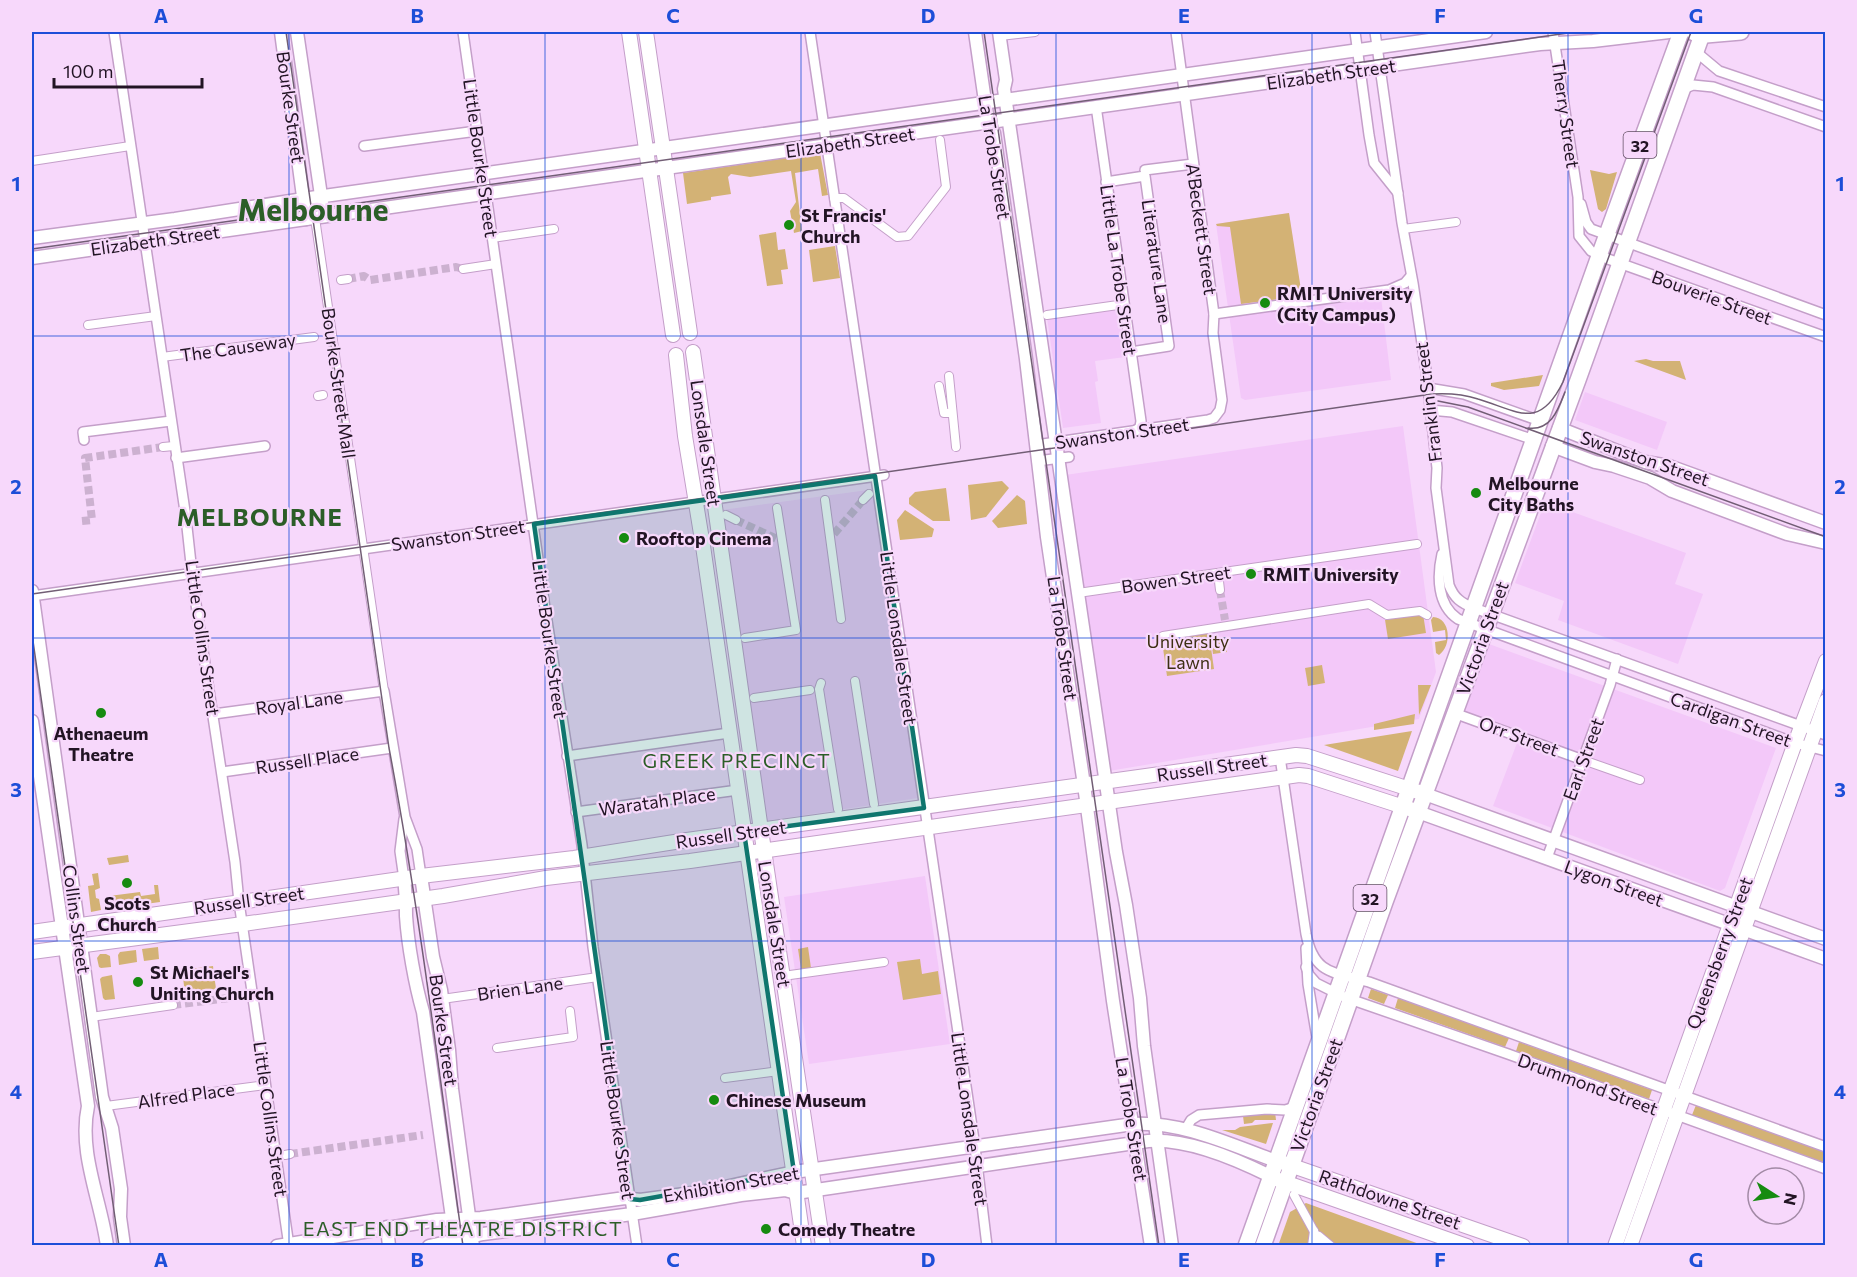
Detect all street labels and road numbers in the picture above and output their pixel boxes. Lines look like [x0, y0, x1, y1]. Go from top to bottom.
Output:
street label: Bourke Street [272, 50, 310, 164]
street label: Elizabeth Street [1265, 54, 1397, 94]
street label: Therry Street [1547, 58, 1585, 170]
street label: Little Bourke Street [459, 77, 503, 239]
street label: La Trobe Street [974, 93, 1016, 221]
street label: Elizabeth Street [784, 122, 916, 162]
road number: 32 [1624, 132, 1656, 158]
street label: A'Beckett Street [1182, 162, 1222, 296]
street label: Little La Trobe Street [1096, 183, 1142, 357]
street label: Literature Lane [1137, 198, 1177, 324]
street label: Elizabeth Street [89, 220, 221, 260]
street label: Bouverie Street [1649, 265, 1775, 329]
street label: Bourke Street Mall [318, 306, 360, 460]
street label: The Causeway [179, 328, 297, 366]
street label: Franklin Street [1410, 341, 1446, 463]
street label: Lonsdale Street [686, 378, 726, 508]
street label: Swanston Street [1054, 413, 1190, 453]
street label: Swanston Street [1578, 426, 1712, 490]
street label: Swanston Street [390, 515, 526, 555]
street label: Little Lonsdale Street [876, 550, 922, 726]
street label: Little Bourke Street [528, 558, 572, 720]
street label: Little Collins Street [181, 559, 225, 717]
street label: Bowen Street [1120, 560, 1232, 598]
street label: La Trobe Street [1043, 574, 1083, 702]
street label: Victoria Street [1451, 578, 1513, 698]
street label: Royal Lane [254, 685, 344, 719]
street label: Cardigan Street [1667, 687, 1795, 751]
street label: Orr Street [1476, 711, 1562, 761]
street label: Earl Street [1558, 715, 1608, 803]
street label: Russell Place [254, 742, 360, 778]
street label: Russell Street [1155, 748, 1269, 786]
street label: Waratah Place [597, 782, 717, 820]
street label: Russell Street [674, 815, 788, 853]
street label: Lygon Street [1561, 855, 1667, 911]
street label: Lonsdale Street [754, 859, 796, 989]
street label: Collins Street [58, 863, 96, 975]
street label: Queensberry Street [1681, 874, 1757, 1032]
street label: Russell Street [192, 881, 306, 919]
road number: 32 [1354, 885, 1386, 911]
street label: Brien Lane [476, 971, 564, 1005]
street label: Bourke Street [425, 973, 463, 1087]
street label: Little Lonsdale Street [947, 1031, 993, 1207]
street label: Victoria Street [1285, 1035, 1347, 1155]
street label: Little Bourke Street [596, 1039, 640, 1201]
street label: Little Collins Street [249, 1040, 293, 1198]
street label: Drummond Street [1515, 1048, 1661, 1120]
street label: La Trobe Street [1111, 1055, 1153, 1183]
street label: Alfred Place [136, 1077, 236, 1113]
street label: Exhibition Street [661, 1161, 801, 1207]
street label: Rathdowne Street [1316, 1164, 1464, 1234]

